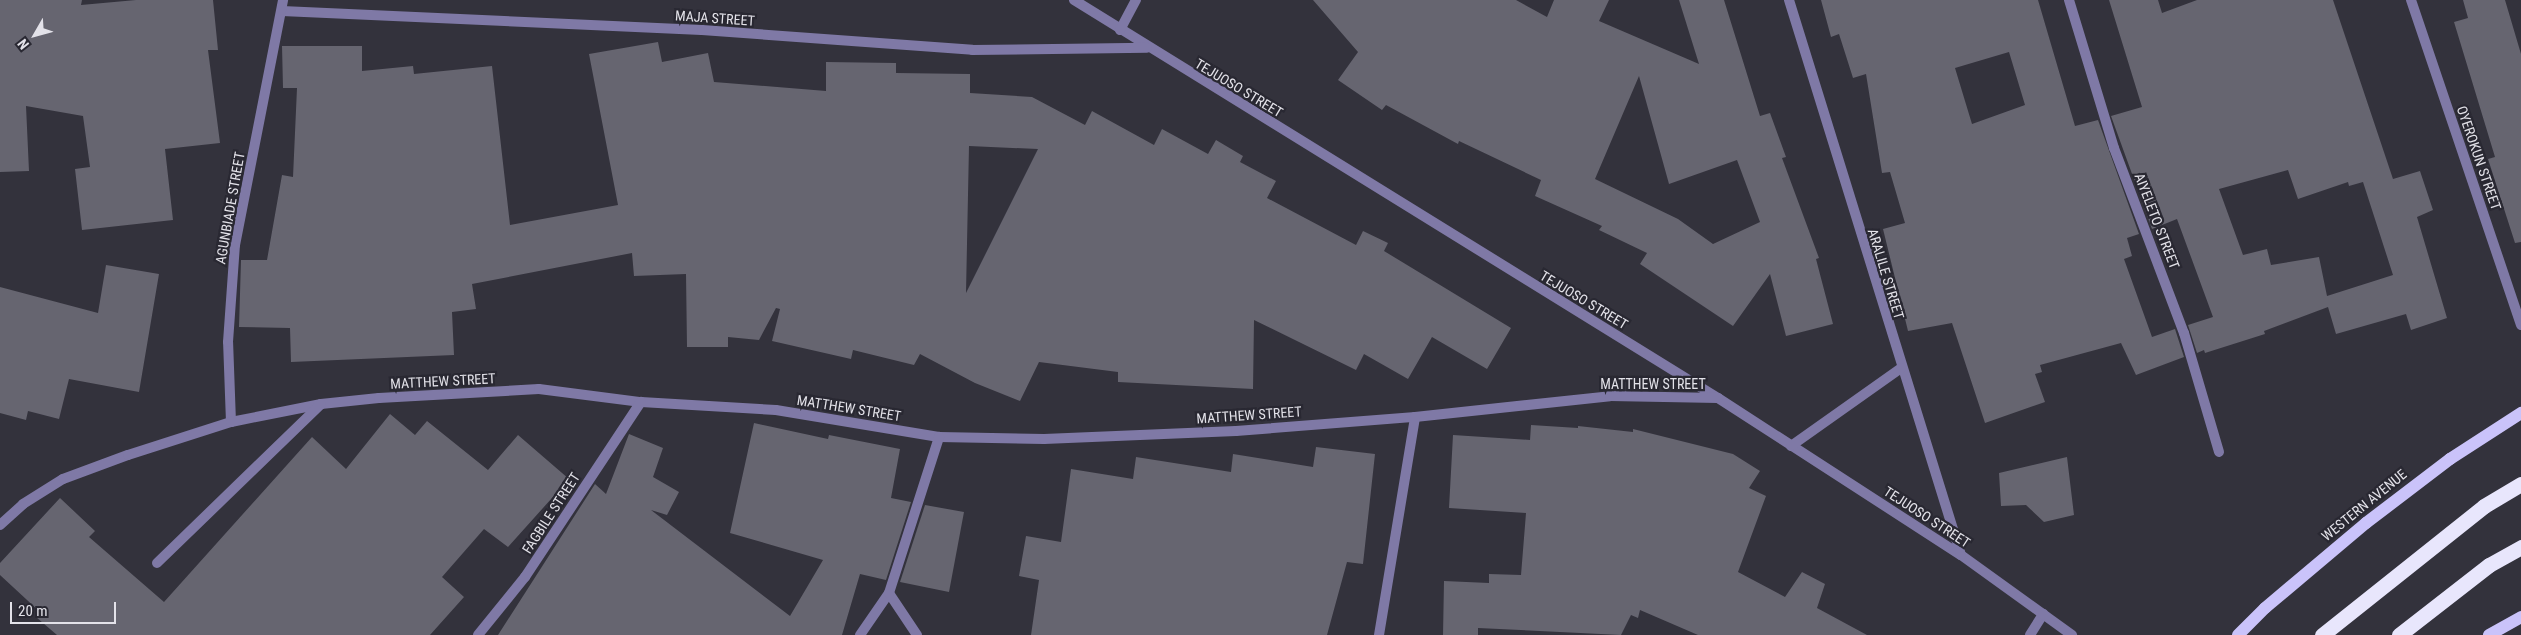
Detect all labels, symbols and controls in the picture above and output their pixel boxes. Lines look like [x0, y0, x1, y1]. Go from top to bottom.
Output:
street label: MAJA STREET [675, 7, 755, 29]
north arrow [10, 10, 60, 60]
text: N [14, 36, 32, 53]
street label: TEJUOSO STREET [1192, 55, 1286, 121]
street label: OYEROKUN STREET [2453, 104, 2505, 212]
street label: AGUNBIADE STREET [212, 151, 248, 265]
street label: AIYELETO STREET [2131, 171, 2183, 271]
street label: ARALILE STREET [1864, 227, 1908, 321]
street label: TEJUOSO STREET [1537, 267, 1631, 333]
street label: MATTHEW STREET [390, 370, 496, 392]
street label: MATTHEW STREET [1600, 376, 1706, 392]
street label: MATTHEW STREET [796, 391, 902, 425]
street label: MATTHEW STREET [1196, 403, 1302, 427]
street label: WESTERN AVENUE [2318, 466, 2410, 544]
street label: FAGBILE STREET [519, 469, 583, 557]
street label: TEJUOSO STREET [1881, 483, 1973, 551]
scale bar [12, 592, 119, 624]
text: 20 m [18, 602, 48, 620]

